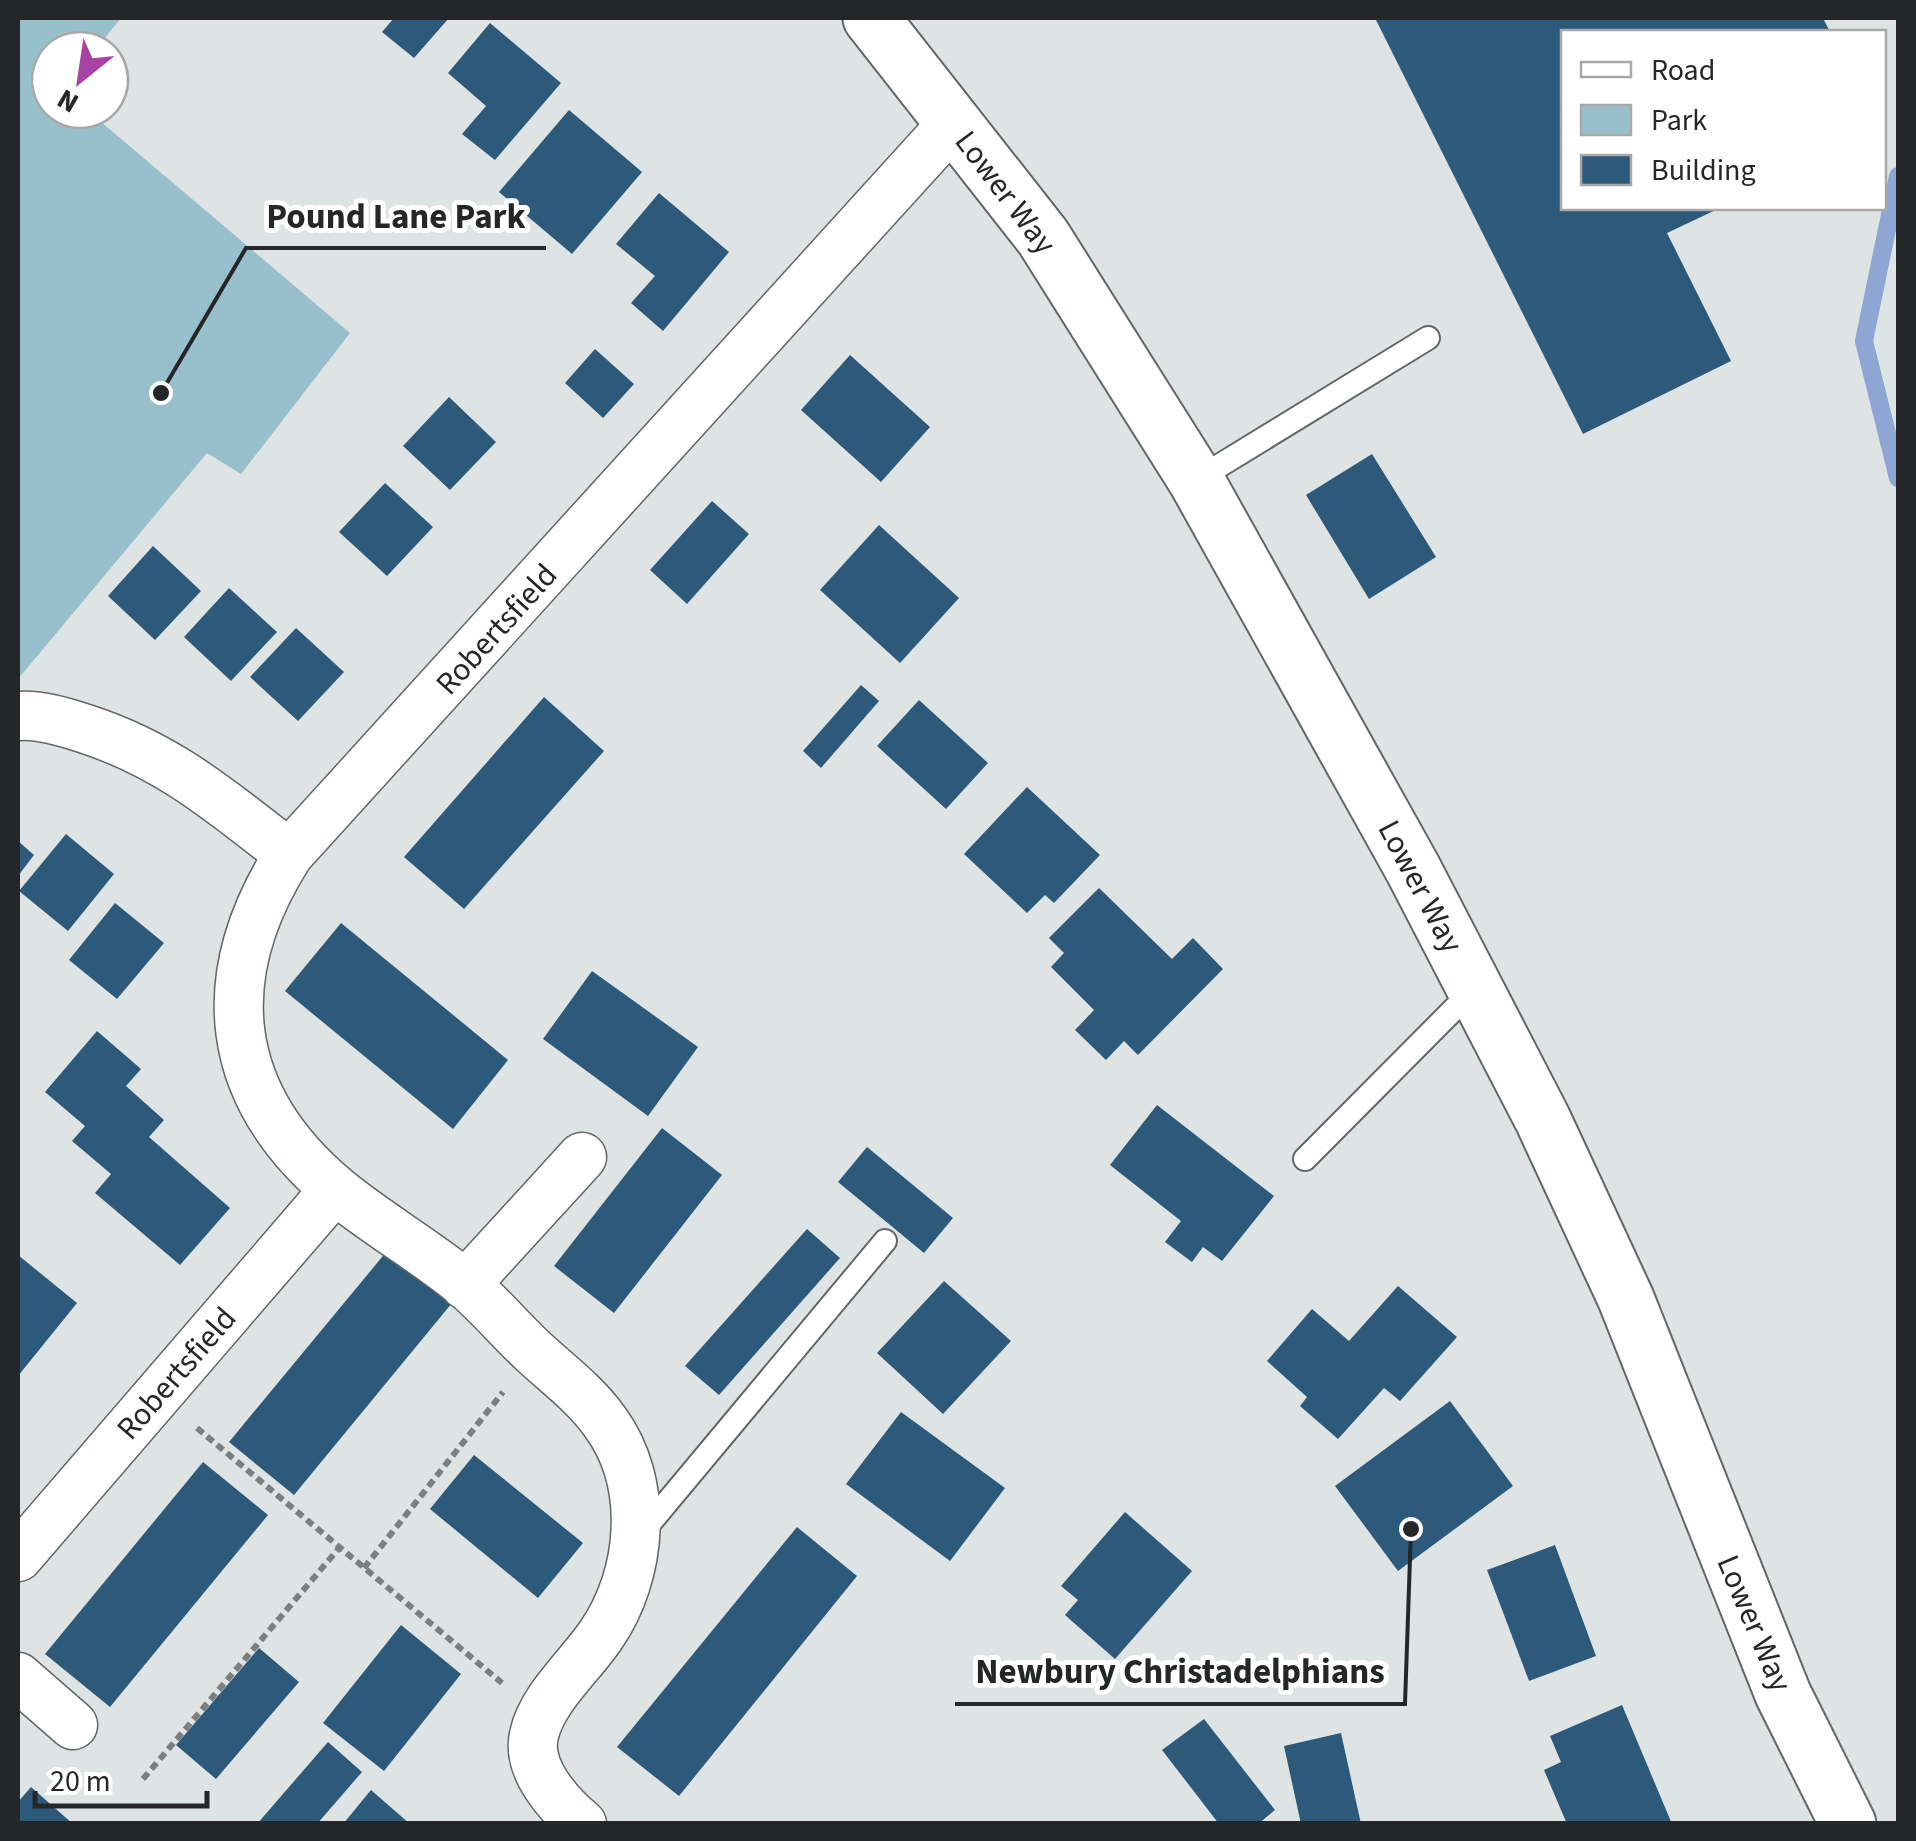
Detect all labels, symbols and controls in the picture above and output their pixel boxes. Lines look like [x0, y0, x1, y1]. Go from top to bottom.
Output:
north arrow [30, 30, 130, 130]
legend [1561, 30, 1886, 210]
text: Road [1651, 49, 1715, 92]
text: N [50, 79, 86, 123]
text: Park [1651, 99, 1707, 142]
street label: Lower Way [943, 121, 1067, 264]
text: Building [1651, 149, 1756, 192]
callout: Pound Lane Park [246, 183, 546, 248]
text: Pound Lane Park [266, 192, 526, 242]
street label: Robertsfield [425, 554, 568, 706]
street label: Lower Way [1366, 812, 1474, 961]
street label: Robertsfield [106, 1297, 248, 1450]
street label: Lower Way [1705, 1548, 1803, 1699]
callout: Newbury Christadelphians [955, 1639, 1405, 1704]
text: Newbury Christadelphians [975, 1647, 1385, 1697]
scale bar [35, 1746, 208, 1808]
text: 20 m [50, 1760, 111, 1803]

